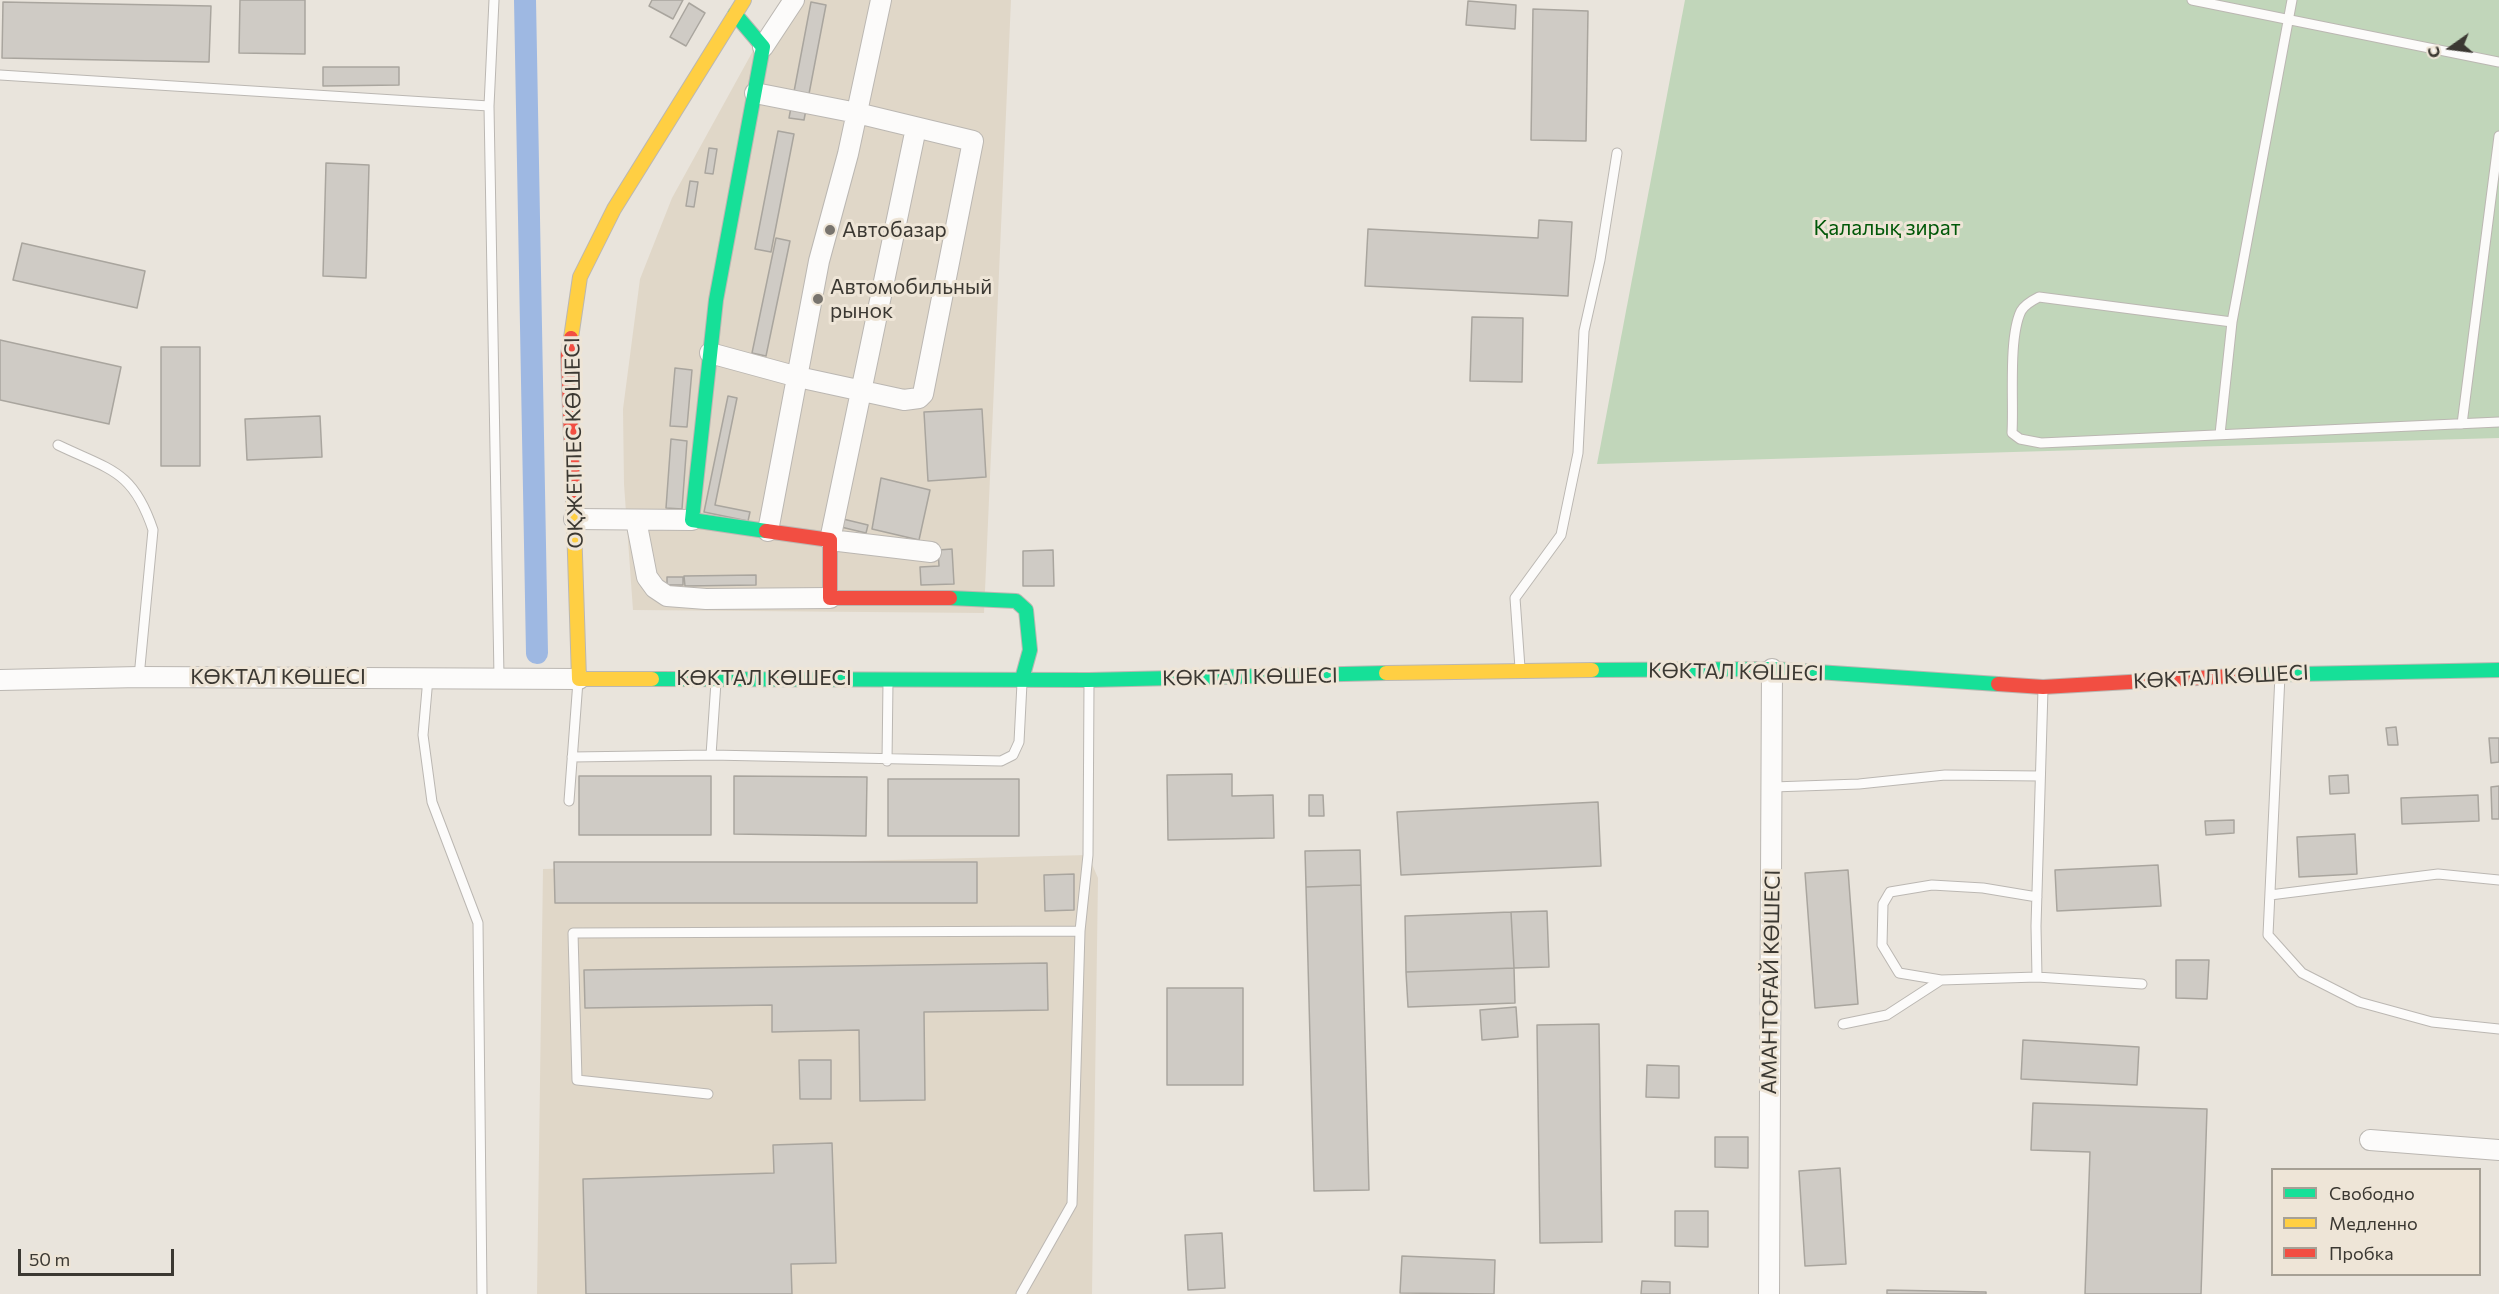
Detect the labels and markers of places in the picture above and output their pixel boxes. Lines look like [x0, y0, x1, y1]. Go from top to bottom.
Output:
place label: Автобазар [842, 217, 947, 243]
marker: Автобазар [823, 223, 837, 237]
place label: Автомобильный рынок [830, 274, 992, 324]
marker: Автомобильный рынок [811, 292, 825, 306]

